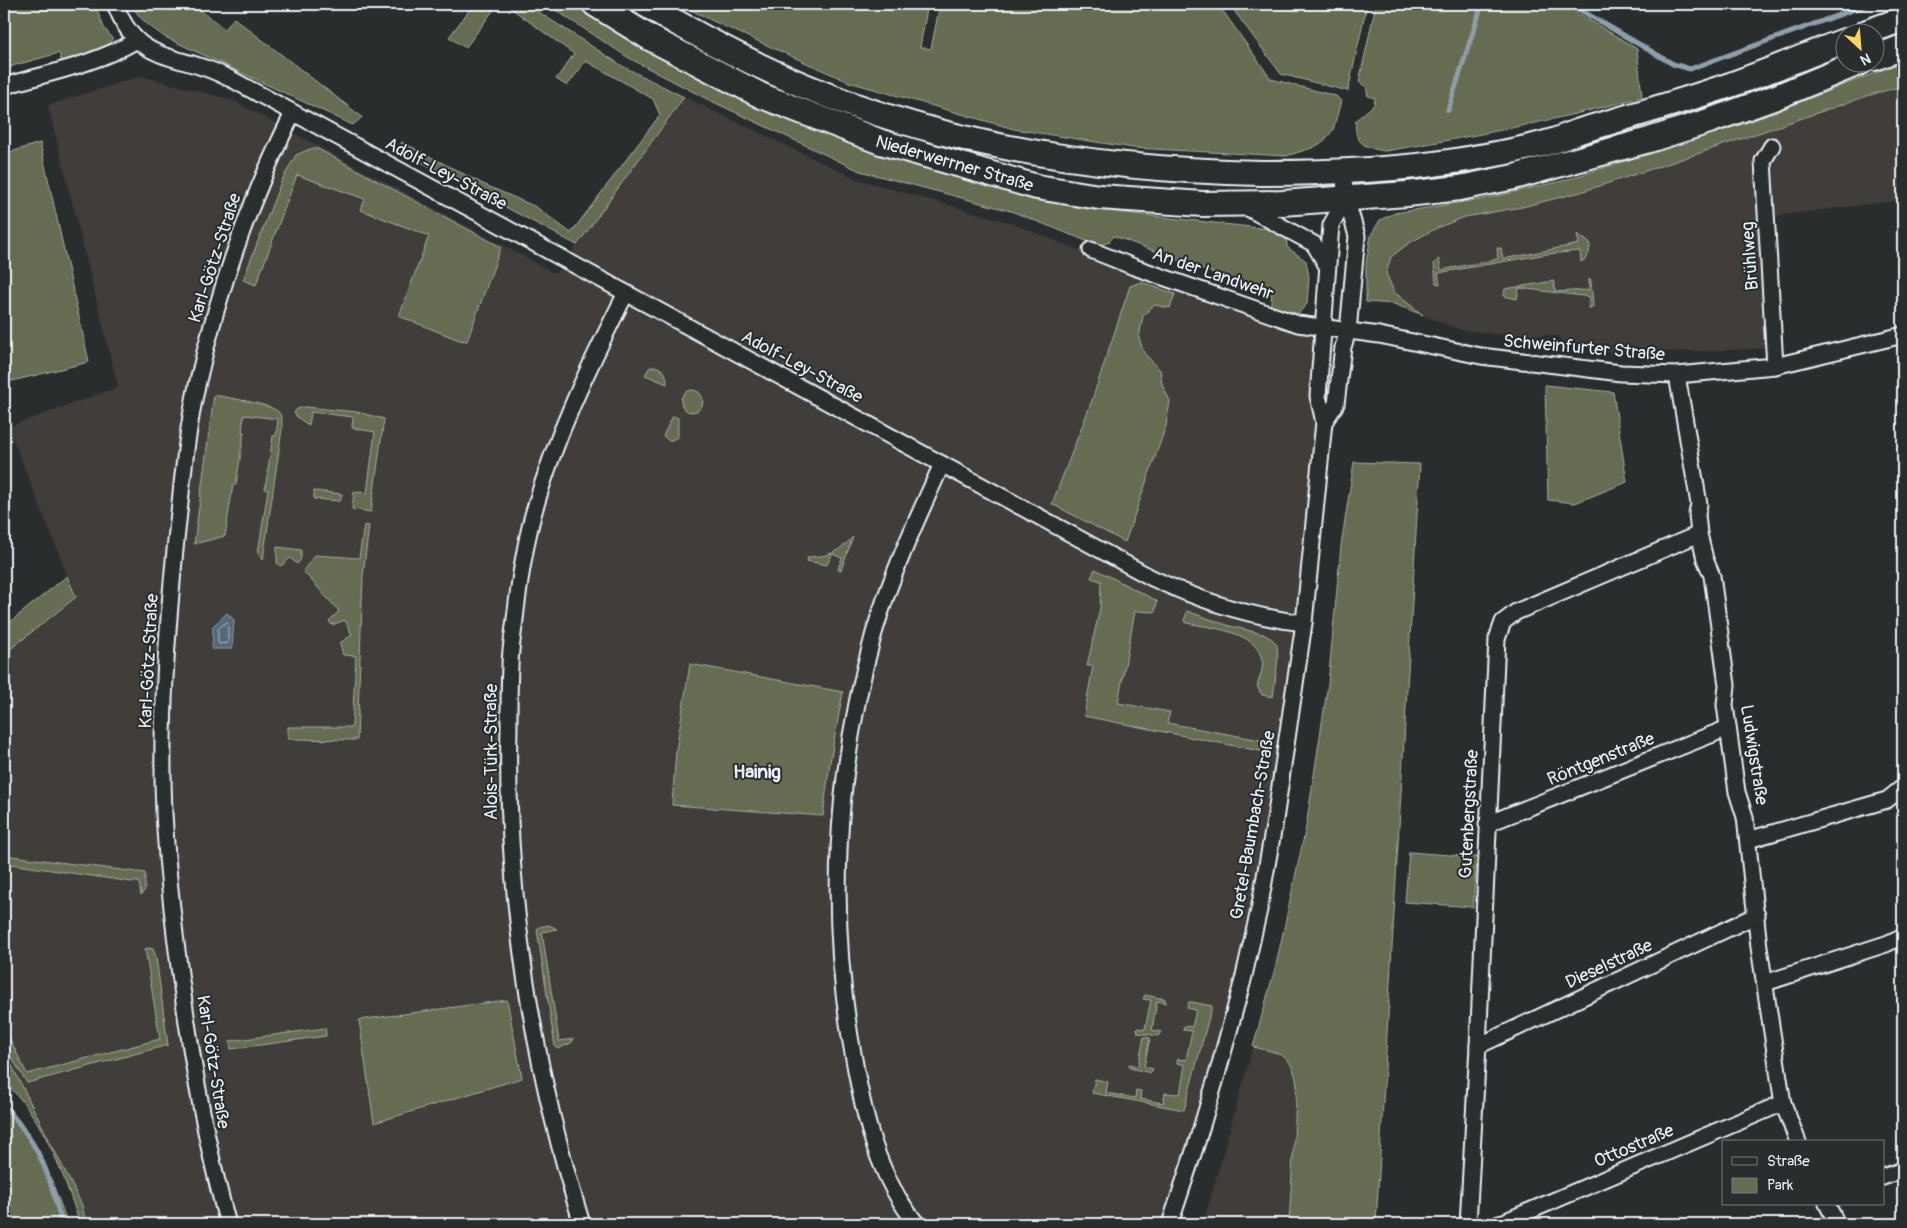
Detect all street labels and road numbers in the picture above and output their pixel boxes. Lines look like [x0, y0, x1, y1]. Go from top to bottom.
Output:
street label: Niederwerrner Straße [873, 130, 1036, 197]
street label: Adolf-Ley-Straße [381, 132, 511, 216]
street label: Karl-Götz-Straße [183, 190, 247, 326]
street label: Brühlweg [1736, 221, 1764, 291]
street label: An der Landwehr [1149, 242, 1277, 306]
street label: Adolf-Ley-Straße [737, 325, 867, 409]
street label: Schweinfurter Straße [1502, 329, 1666, 367]
street label: Karl-Götz-Straße [134, 593, 164, 729]
street label: Alois-Türk-Straße [480, 684, 503, 820]
street label: Ludwigstraße [1735, 703, 1773, 807]
street label: Röntgenstraße [1544, 727, 1658, 791]
street label: Gretel-Baumbach-Straße [1225, 729, 1281, 921]
street label: Gutenbergstraße [1454, 749, 1484, 879]
street label: Dieselstraße [1562, 934, 1656, 994]
street label: Karl-Götz-Straße [191, 994, 235, 1131]
street label: Ottostraße [1591, 1119, 1677, 1173]

